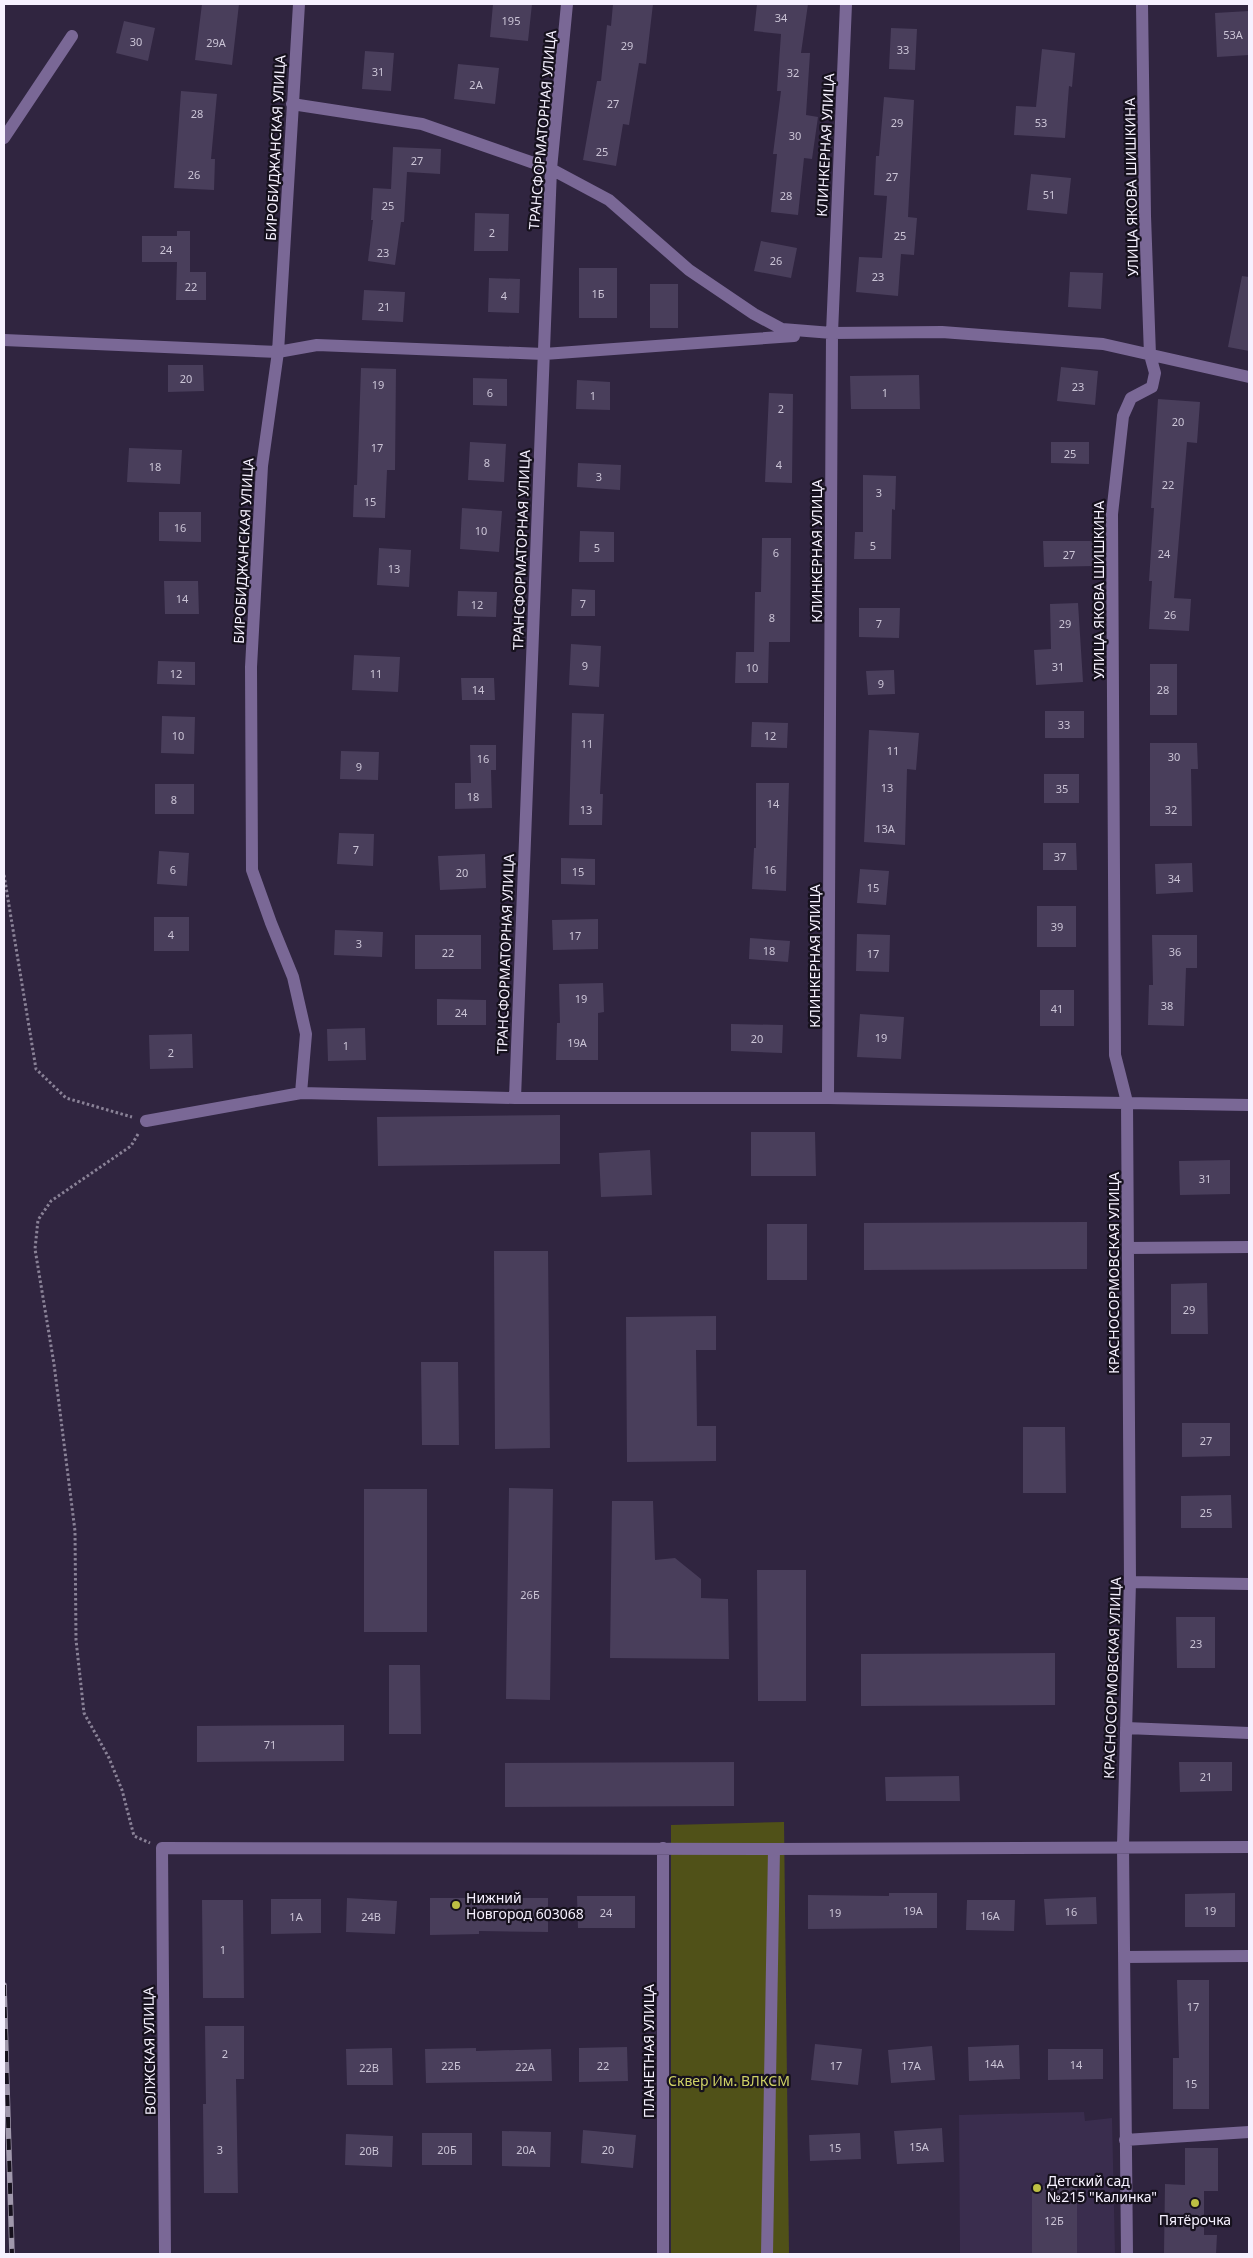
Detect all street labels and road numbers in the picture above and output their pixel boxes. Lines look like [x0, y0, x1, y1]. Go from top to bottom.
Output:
street label: ТРАНСФОРМАТОРНАЯ УЛИЦА [524, 29, 560, 231]
street label: БИРОБИДЖАНСКАЯ УЛИЦА [261, 55, 289, 241]
street label: КЛИНКЕРНАЯ УЛИЦА [812, 73, 838, 217]
street label: УЛИЦА ЯКОВА ШИШКИНА [1120, 97, 1142, 276]
street label: ТРАНСФОРМАТОРНАЯ УЛИЦА [508, 450, 534, 650]
street label: БИРОБИДЖАНСКАЯ УЛИЦА [229, 458, 257, 644]
street label: КЛИНКЕРНАЯ УЛИЦА [807, 479, 826, 623]
street label: УЛИЦА ЯКОВА ШИШКИНА [1089, 501, 1108, 679]
street label: ТРАНСФОРМАТОРНАЯ УЛИЦА [492, 854, 518, 1054]
street label: КЛИНКЕРНАЯ УЛИЦА [805, 884, 824, 1028]
street label: КРАСНОСОРМОВСКАЯ УЛИЦА [1104, 1172, 1123, 1374]
street label: КРАСНОСОРМОВСКАЯ УЛИЦА [1099, 1577, 1125, 1779]
street label: ПЛАНЕТНАЯ УЛИЦА [639, 1984, 658, 2118]
street label: ВОЛЖСКАЯ УЛИЦА [138, 1987, 160, 2115]

